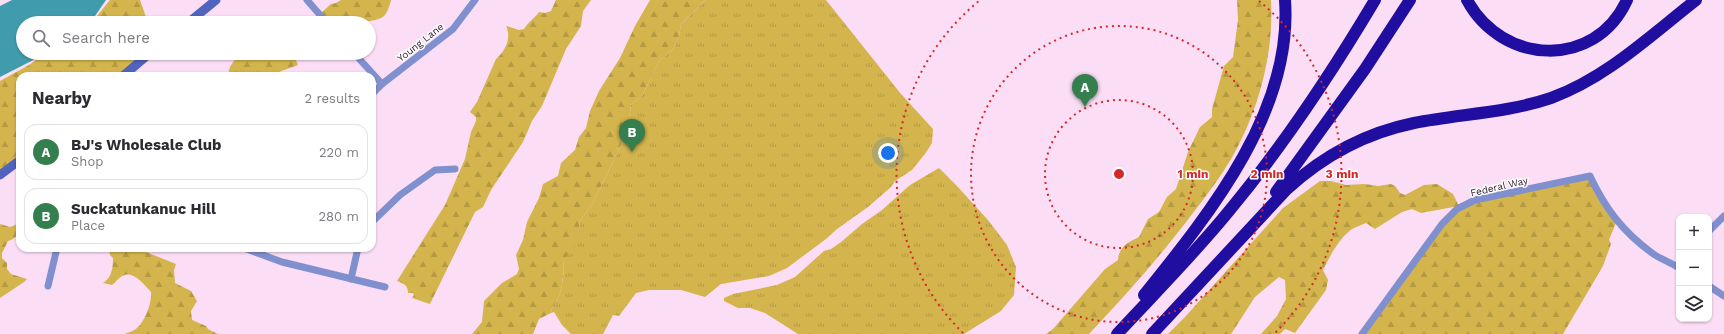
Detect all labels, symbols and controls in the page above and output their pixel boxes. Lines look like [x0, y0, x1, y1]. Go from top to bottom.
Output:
search box [16, 16, 376, 60]
street label: Young Lane [395, 21, 446, 64]
icon: search [30, 27, 52, 49]
text: Search here [62, 29, 150, 47]
pin: A [1072, 74, 1098, 107]
text: Nearby [32, 88, 91, 108]
text: 2 results [305, 91, 360, 106]
pin: B [619, 119, 645, 152]
text: BJ's Wholesale Club [71, 136, 221, 154]
your location [878, 143, 898, 163]
text: A [42, 145, 50, 160]
text: 220 m [319, 145, 359, 160]
text: Shop [71, 154, 103, 169]
centre of rings [1112, 167, 1126, 181]
text: 1 min [1178, 167, 1208, 181]
text: 2 min [1251, 167, 1283, 181]
text: 3 min [1326, 167, 1358, 181]
street label: Federal Way [1469, 174, 1530, 198]
text: Suckatunkanuc Hill [71, 200, 216, 218]
text: B [42, 209, 50, 224]
text: 280 m [319, 209, 359, 224]
map controls [1676, 214, 1712, 322]
button: + [1676, 214, 1712, 250]
text: Place [71, 218, 105, 233]
button: − [1676, 250, 1712, 286]
button: layers [1676, 286, 1712, 322]

